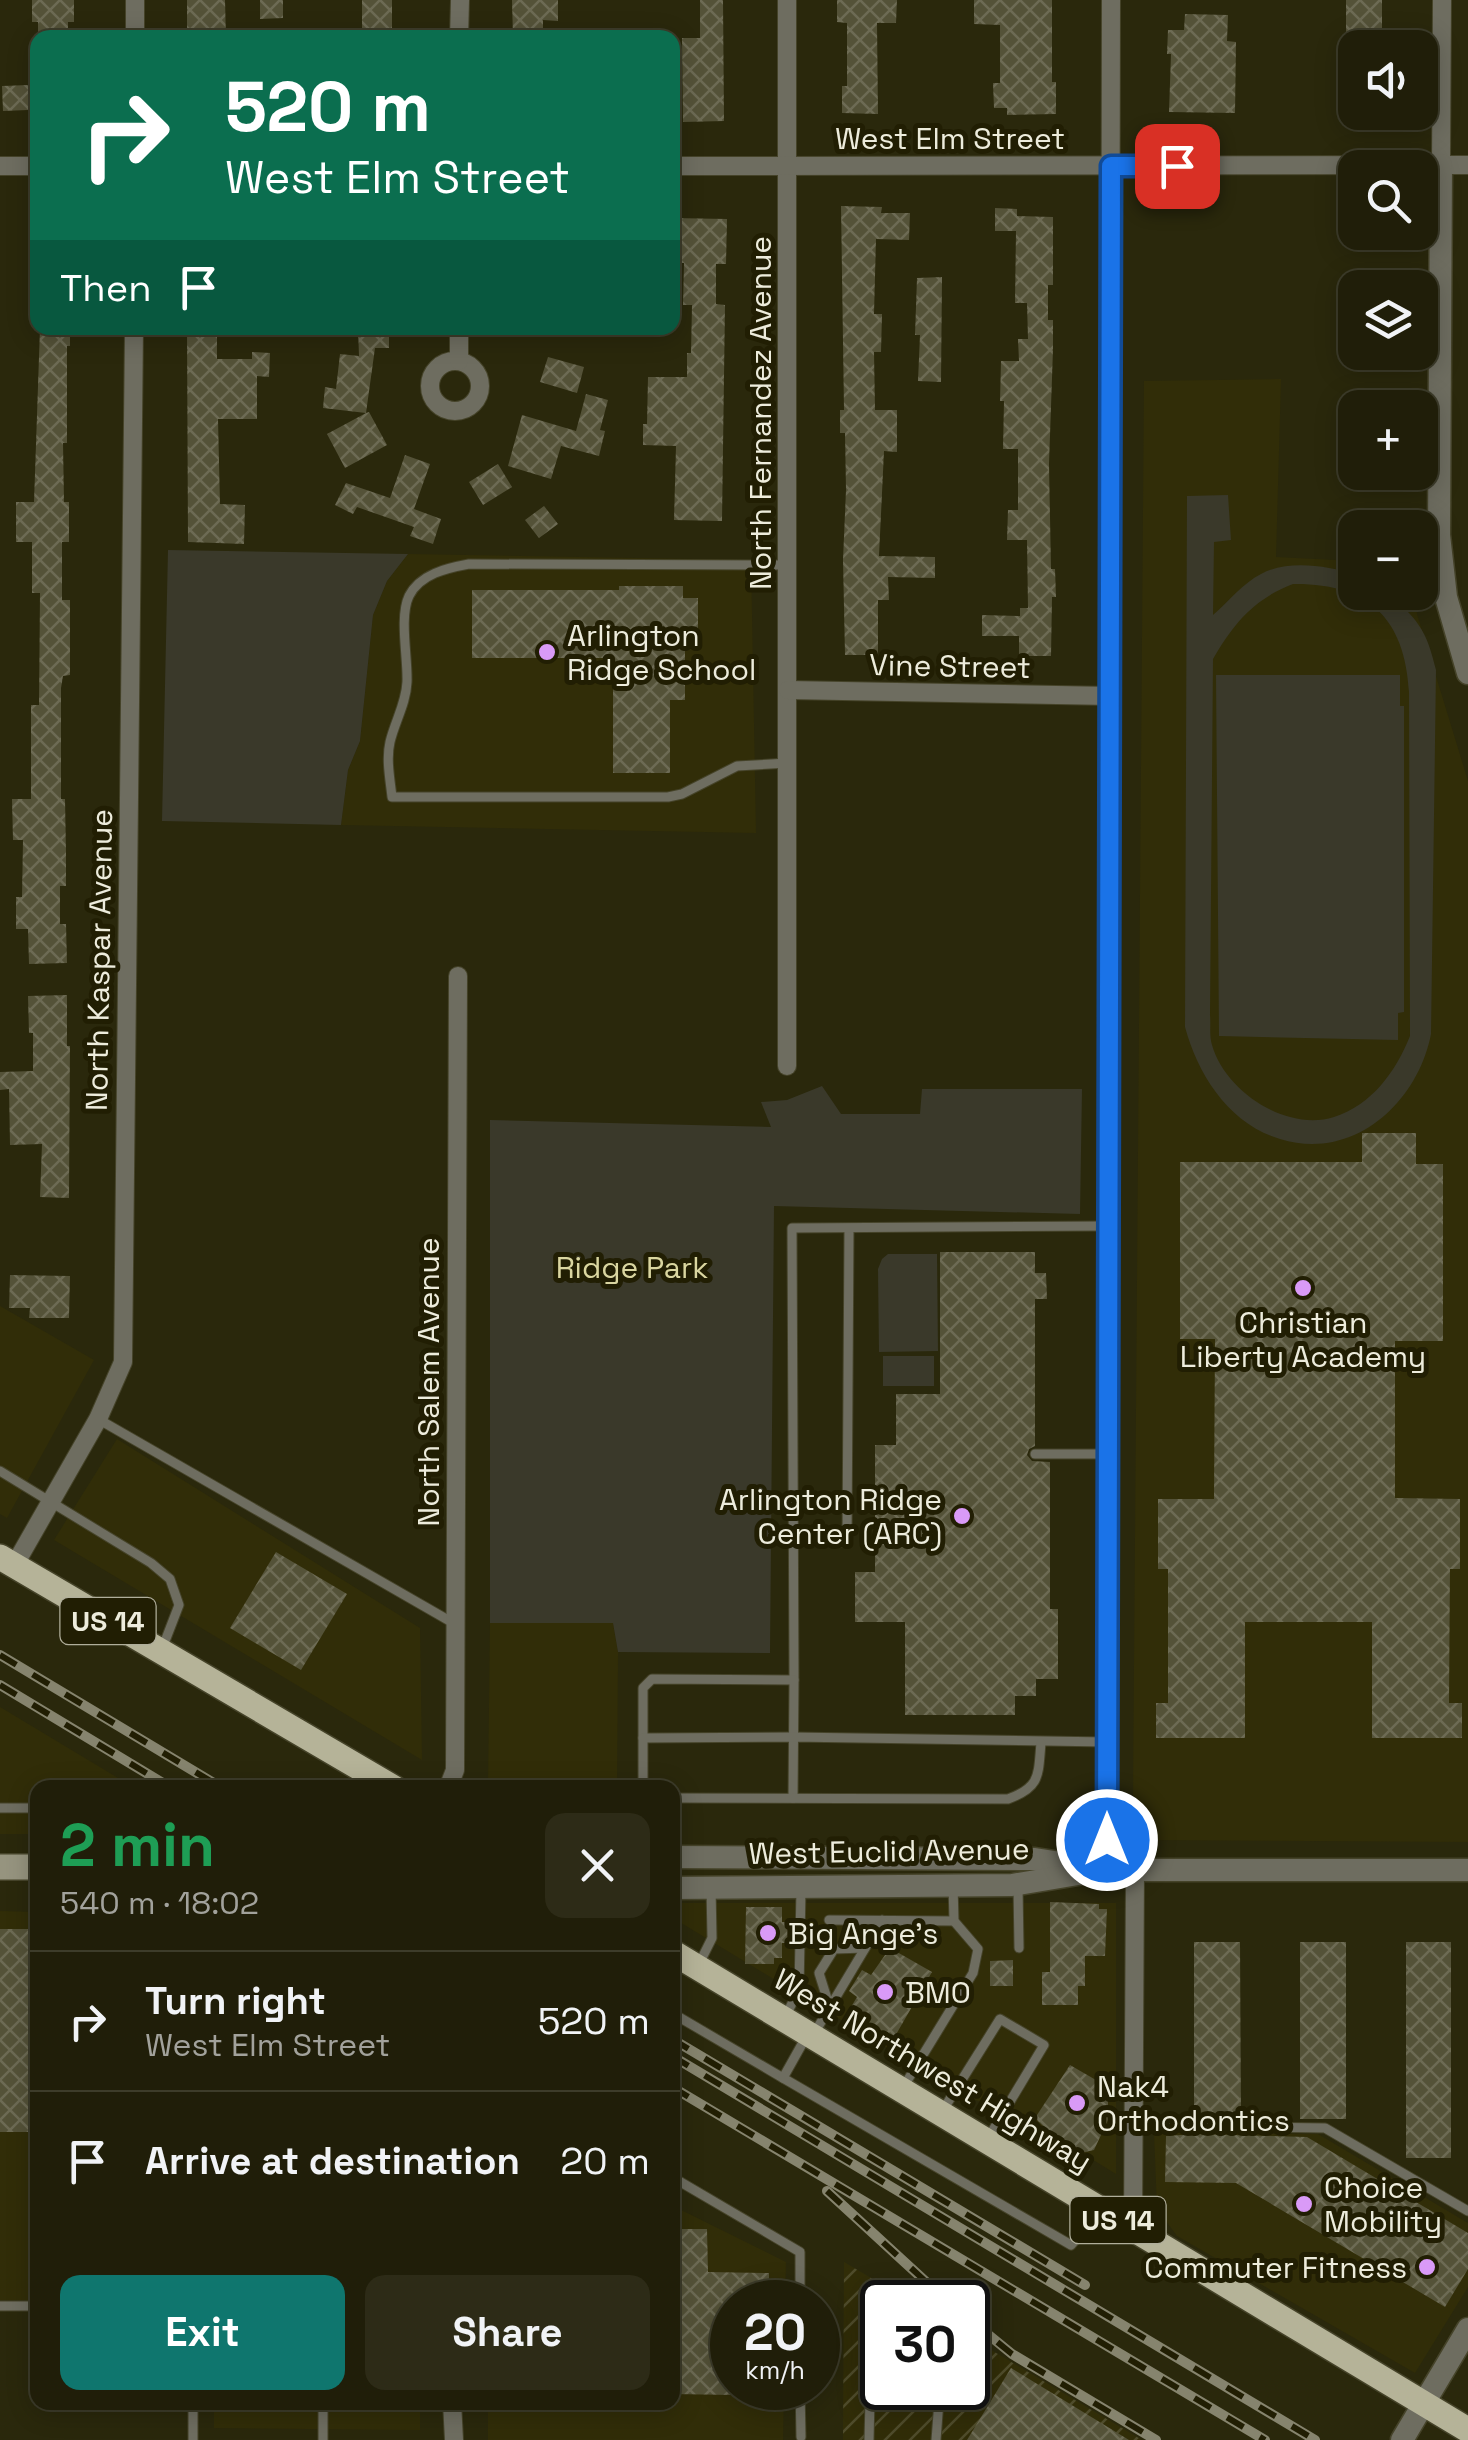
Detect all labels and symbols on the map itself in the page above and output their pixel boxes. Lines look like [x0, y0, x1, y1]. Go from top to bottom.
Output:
street label: West Elm Street [835, 119, 1065, 158]
pin [1135, 124, 1220, 209]
street label: North Fernandez Avenue [741, 236, 780, 590]
place label: Arlington Ridge School [567, 616, 756, 689]
marker: Arlington Ridge School [536, 641, 558, 663]
street label: Vine Street [869, 645, 1031, 687]
street label: North Kaspar Avenue [77, 809, 121, 1111]
street label: North Salem Avenue [409, 1237, 448, 1527]
park label: Ridge Park [556, 1248, 708, 1287]
marker: Christian Liberty Academy [1292, 1277, 1314, 1299]
place label: Christian Liberty Academy [1180, 1303, 1426, 1376]
place label: Arlington Ridge Center (ARC) [719, 1480, 942, 1553]
marker: Arlington Ridge Center (ARC) [951, 1505, 973, 1527]
road number: US 14 [61, 1598, 156, 1644]
position arrow [1055, 1788, 1159, 1892]
street label: West Euclid Avenue [748, 1829, 1030, 1873]
place label: Big Ange's [788, 1914, 938, 1953]
marker: Big Ange's [757, 1922, 779, 1944]
street label: West Northwest Highway [767, 1959, 1099, 2181]
place label: BMO [905, 1973, 971, 2012]
marker: BMO [874, 1981, 896, 2003]
place label: Nak4 Orthodontics [1097, 2067, 1290, 2140]
marker: Nak4 Orthodontics [1066, 2092, 1088, 2114]
place label: Choice Mobility [1324, 2168, 1442, 2241]
marker: Choice Mobility [1293, 2193, 1315, 2215]
road number: US 14 [1070, 2197, 1166, 2243]
place label: Commuter Fitness [1144, 2248, 1407, 2287]
marker: Commuter Fitness [1416, 2256, 1438, 2278]
speed limit sign: 30 [860, 2280, 990, 2410]

